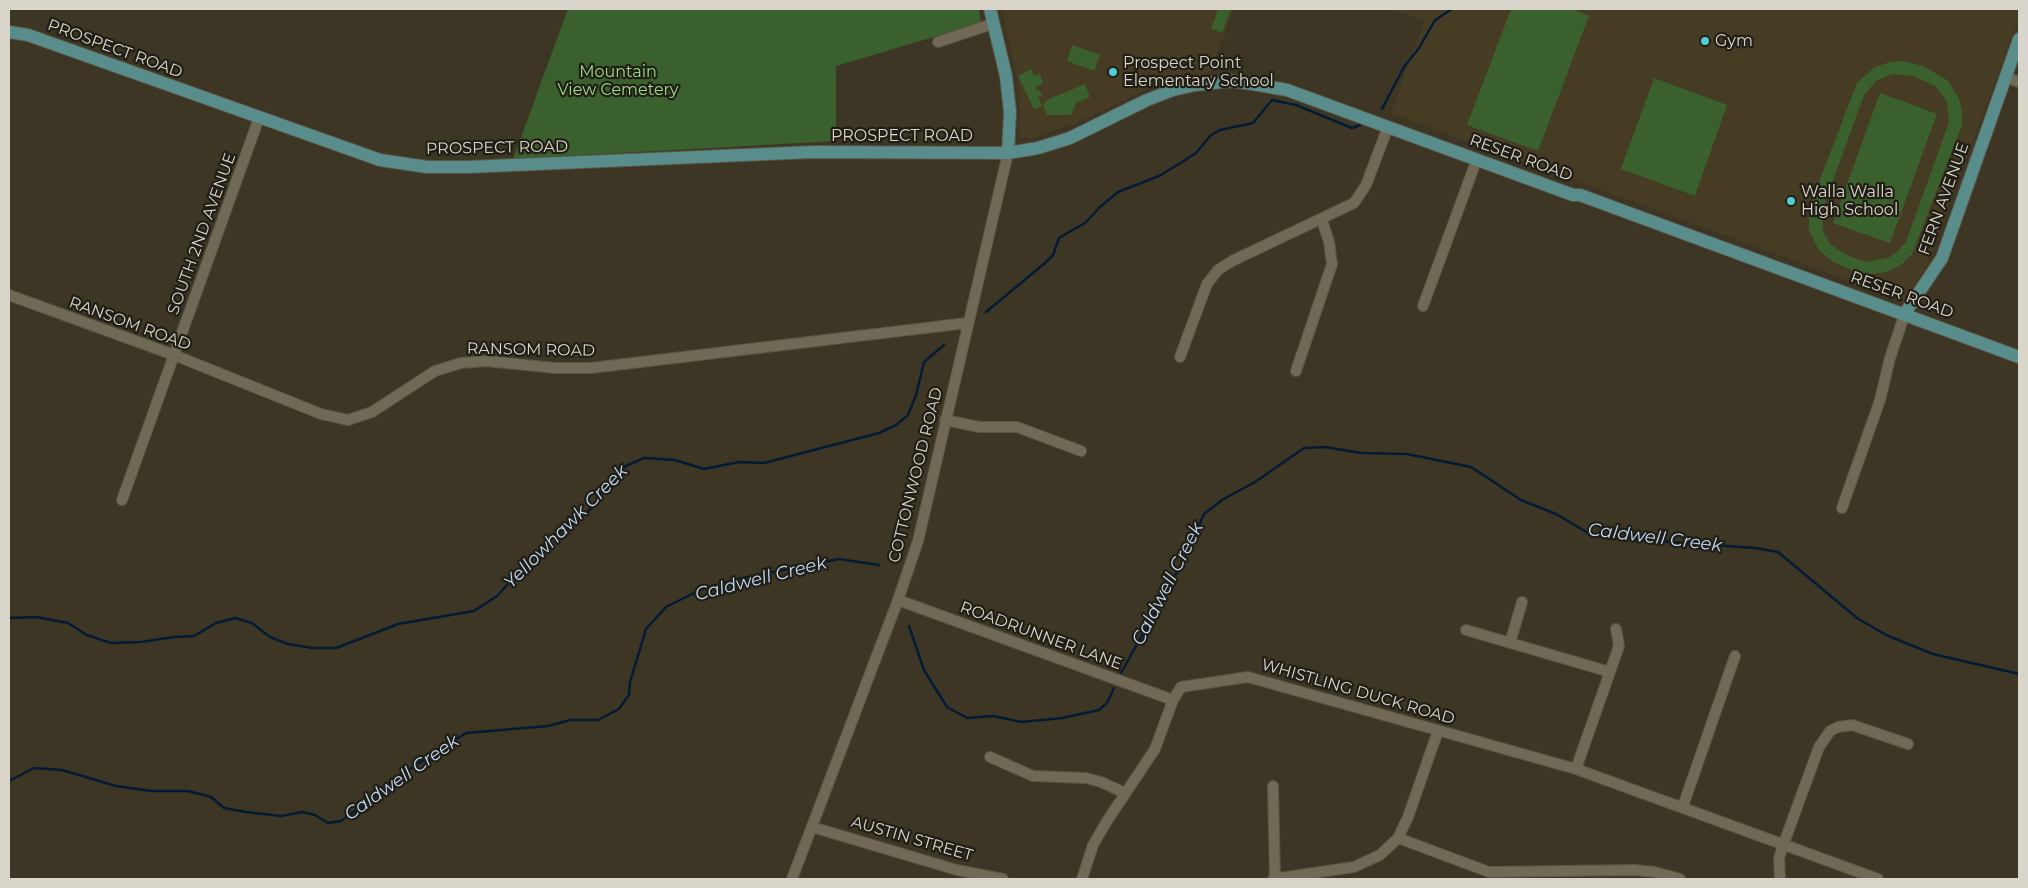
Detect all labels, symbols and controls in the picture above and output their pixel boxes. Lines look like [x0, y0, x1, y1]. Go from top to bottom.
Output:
street label: PROSPECT ROAD [45, 16, 185, 82]
place label: Gym [1715, 31, 1753, 51]
marker: Gym [1699, 35, 1711, 47]
place label: Prospect Point Elementary School [1123, 53, 1274, 91]
park label: Mountain View Cemetery [557, 62, 679, 100]
marker: Prospect Point Elementary School [1107, 66, 1119, 78]
street label: PROSPECT ROAD [831, 126, 973, 146]
street label: RESER ROAD [1467, 130, 1575, 186]
street label: PROSPECT ROAD [426, 137, 568, 159]
street label: FERN AVENUE [1915, 140, 1973, 258]
street label: SOUTH 2ND AVENUE [164, 151, 240, 317]
place label: Walla Walla High School [1801, 182, 1898, 220]
marker: Walla Walla High School [1785, 195, 1797, 207]
street label: RESER ROAD [1848, 267, 1956, 323]
street label: RANSOM ROAD [66, 293, 194, 355]
street label: RANSOM ROAD [467, 339, 595, 361]
street label: COTTONWOOD ROAD [885, 385, 947, 565]
water label: Yellowhawk Creek [500, 461, 632, 593]
water label: Caldwell Creek [1128, 519, 1208, 649]
water label: Caldwell Creek [1587, 519, 1723, 557]
water label: Caldwell Creek [693, 552, 829, 606]
street label: ROADRUNNER LANE [957, 598, 1125, 674]
street label: WHISTLING DUCK ROAD [1259, 655, 1457, 729]
water label: Caldwell Creek [341, 730, 463, 826]
street label: AUSTIN STREET [849, 812, 975, 866]

